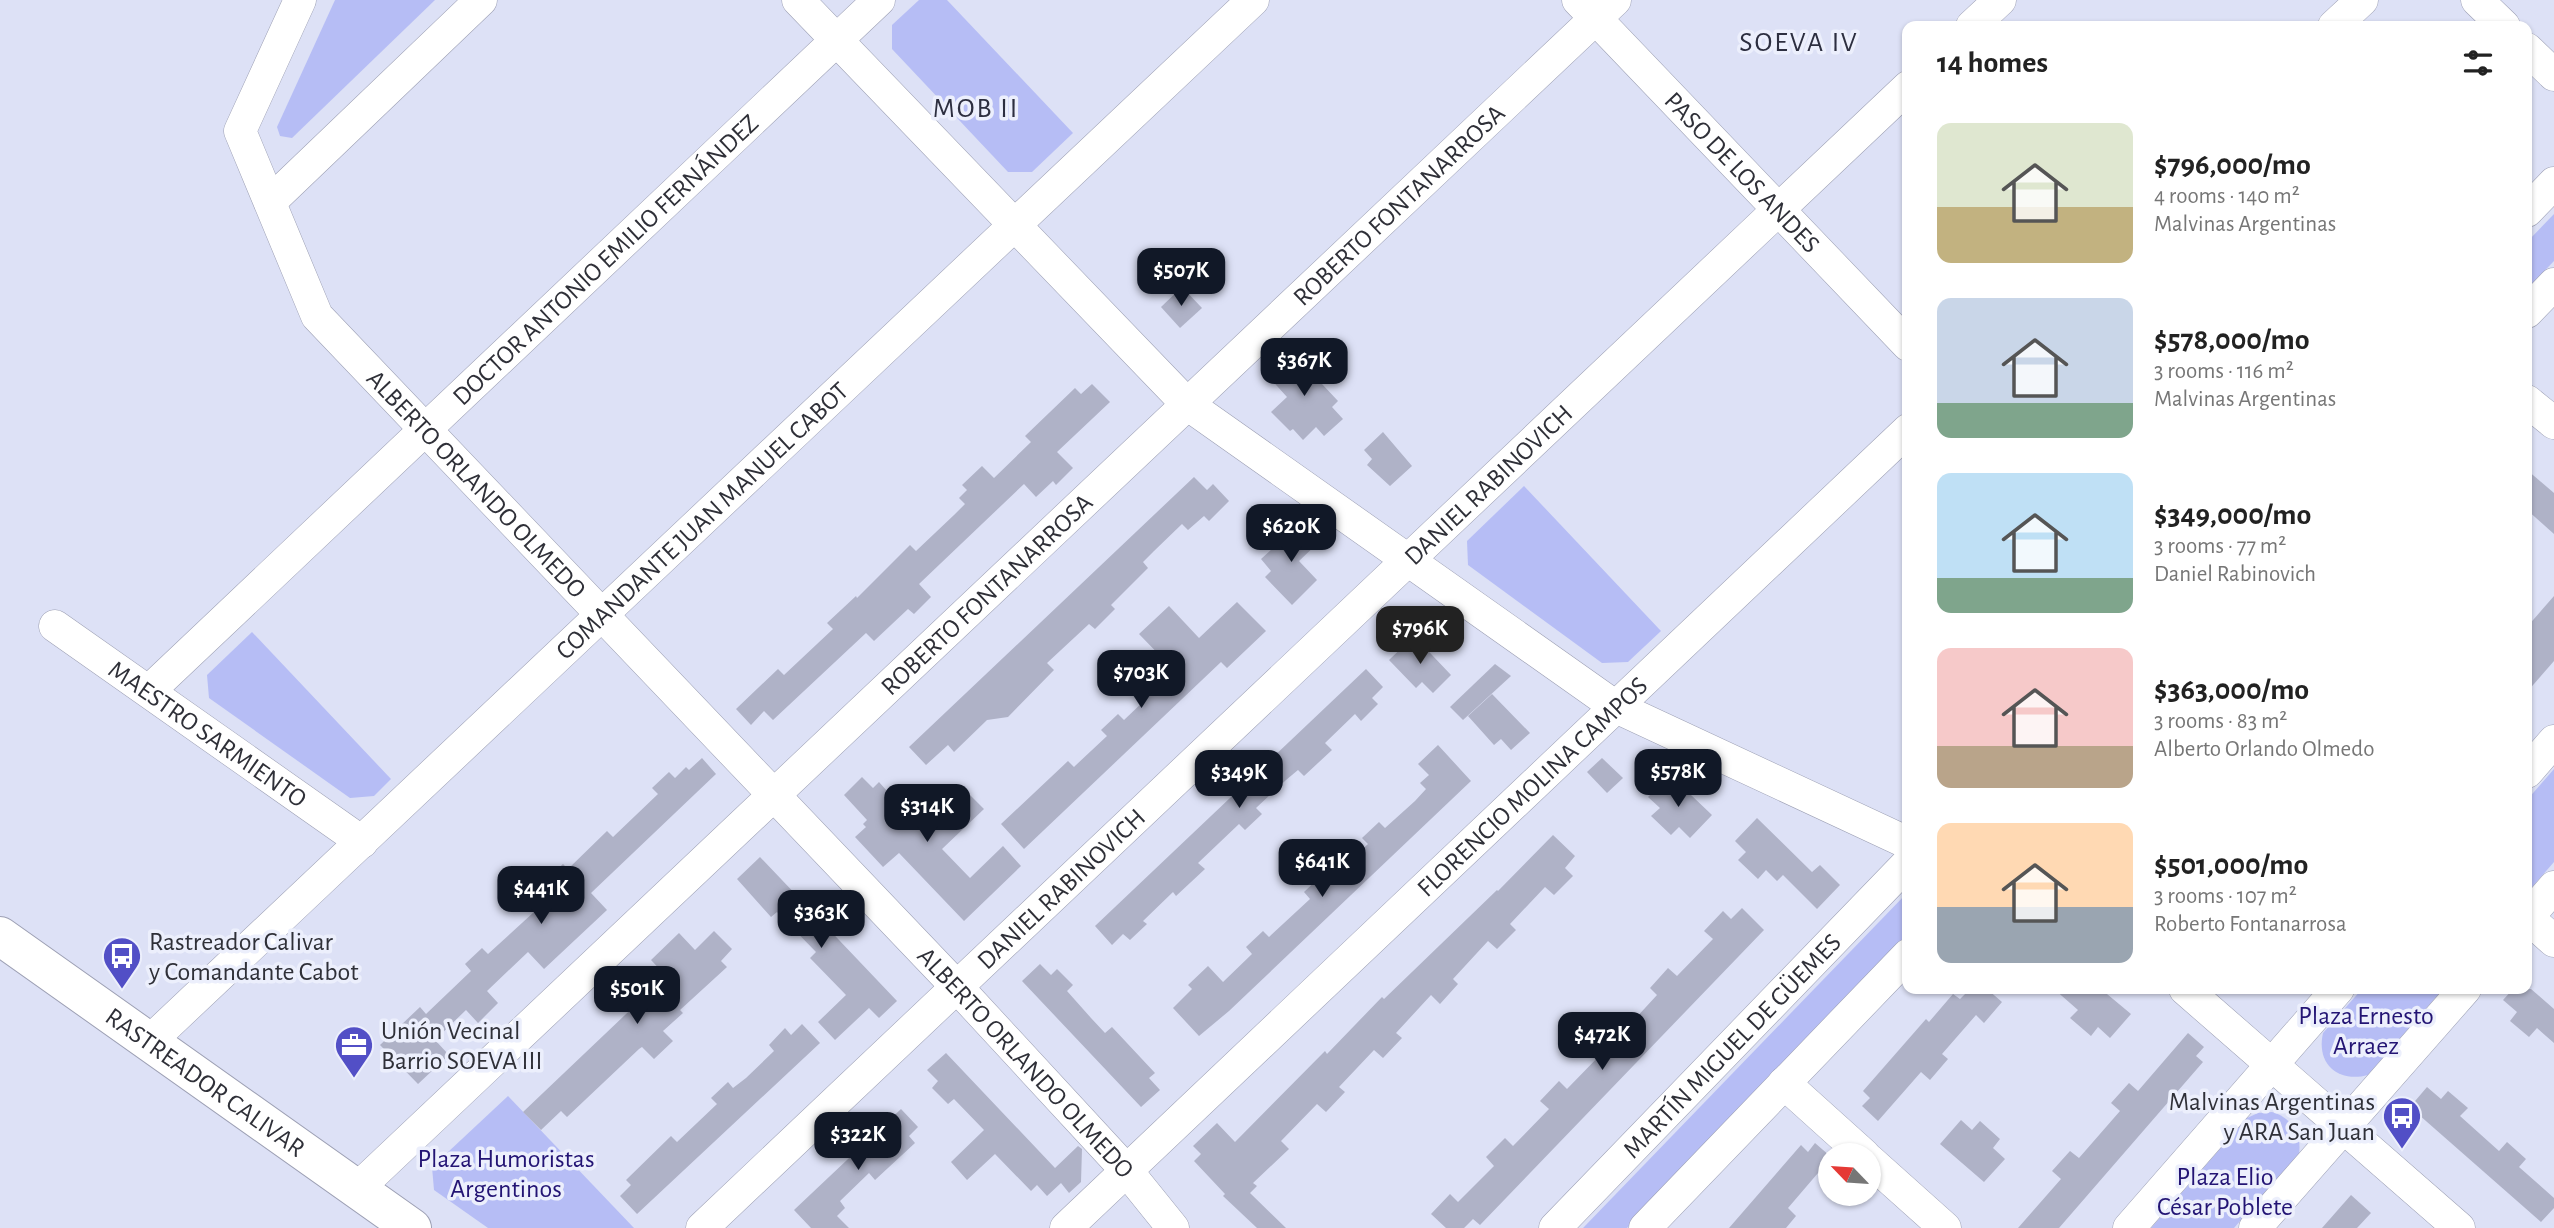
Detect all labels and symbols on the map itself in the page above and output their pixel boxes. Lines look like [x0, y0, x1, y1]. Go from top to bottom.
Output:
district label: SOEVA IV [1739, 29, 1859, 57]
street label: PASO DE LOS ANDES [1659, 87, 1824, 258]
district label: MOB II [933, 95, 1019, 123]
street label: ROBERTO FONTANARROSA [1288, 100, 1510, 311]
street label: DOCTOR ANTONIO EMILIO FERNÁNDEZ [448, 110, 763, 410]
pin: $507K [1132, 248, 1230, 308]
pin: $367K [1255, 338, 1353, 398]
street label: ALBERTO ORLANDO OLMEDO [362, 365, 590, 603]
street label: COMANDANTE JUAN MANUEL CABOT [551, 377, 854, 665]
street label: DANIEL RABINOVICH [1400, 400, 1578, 570]
street label: ROBERTO FONTANARROSA [876, 489, 1098, 700]
pin: $620K [1242, 504, 1340, 564]
pin: $796K [1371, 606, 1469, 666]
pin: $703K [1092, 650, 1190, 710]
street label: MAESTRO SARMIENTO [104, 656, 311, 813]
street label: FLORENCIO MOLINA CAMPOS [1413, 672, 1653, 902]
pin: $349K [1190, 750, 1288, 810]
pin: $578K [1629, 750, 1727, 809]
pin: $314K [878, 784, 976, 844]
street label: DANIEL RABINOVICH [973, 804, 1150, 974]
pin: $641K [1273, 839, 1371, 899]
pin: $441K [492, 866, 590, 926]
pin: $363K [772, 890, 870, 950]
place label: Rastreador Calivar y Comandante Cabot [148, 929, 359, 985]
street label: MARTÍN MIGUEL DE GÜEMES [1618, 929, 1846, 1163]
bus stop icon: Rastreador Calivar y Comandante Cabot [101, 935, 143, 990]
street label: ALBERTO ORLANDO OLMEDO [912, 943, 1138, 1183]
pin: $501K [588, 967, 686, 1026]
street label: RASTREADOR CALIVAR [101, 1003, 309, 1162]
park label: Plaza Ernesto Arraez [2298, 1003, 2434, 1059]
pin: $472K [1553, 1012, 1651, 1072]
place label: Unión Vecinal Barrio SOEVA III [381, 1018, 543, 1074]
office icon: Unión Vecinal Barrio SOEVA III [333, 1024, 375, 1079]
place label: Malvinas Argentinas y ARA San Juan [2169, 1089, 2375, 1145]
bus stop icon: Malvinas Argentinas y ARA San Juan [2381, 1095, 2423, 1150]
pin: $322K [809, 1112, 907, 1172]
north arrow [1818, 1143, 1881, 1206]
park label: Plaza Humoristas Argentinos [417, 1146, 595, 1202]
park label: Plaza Elio César Poblete [2157, 1164, 2293, 1220]

